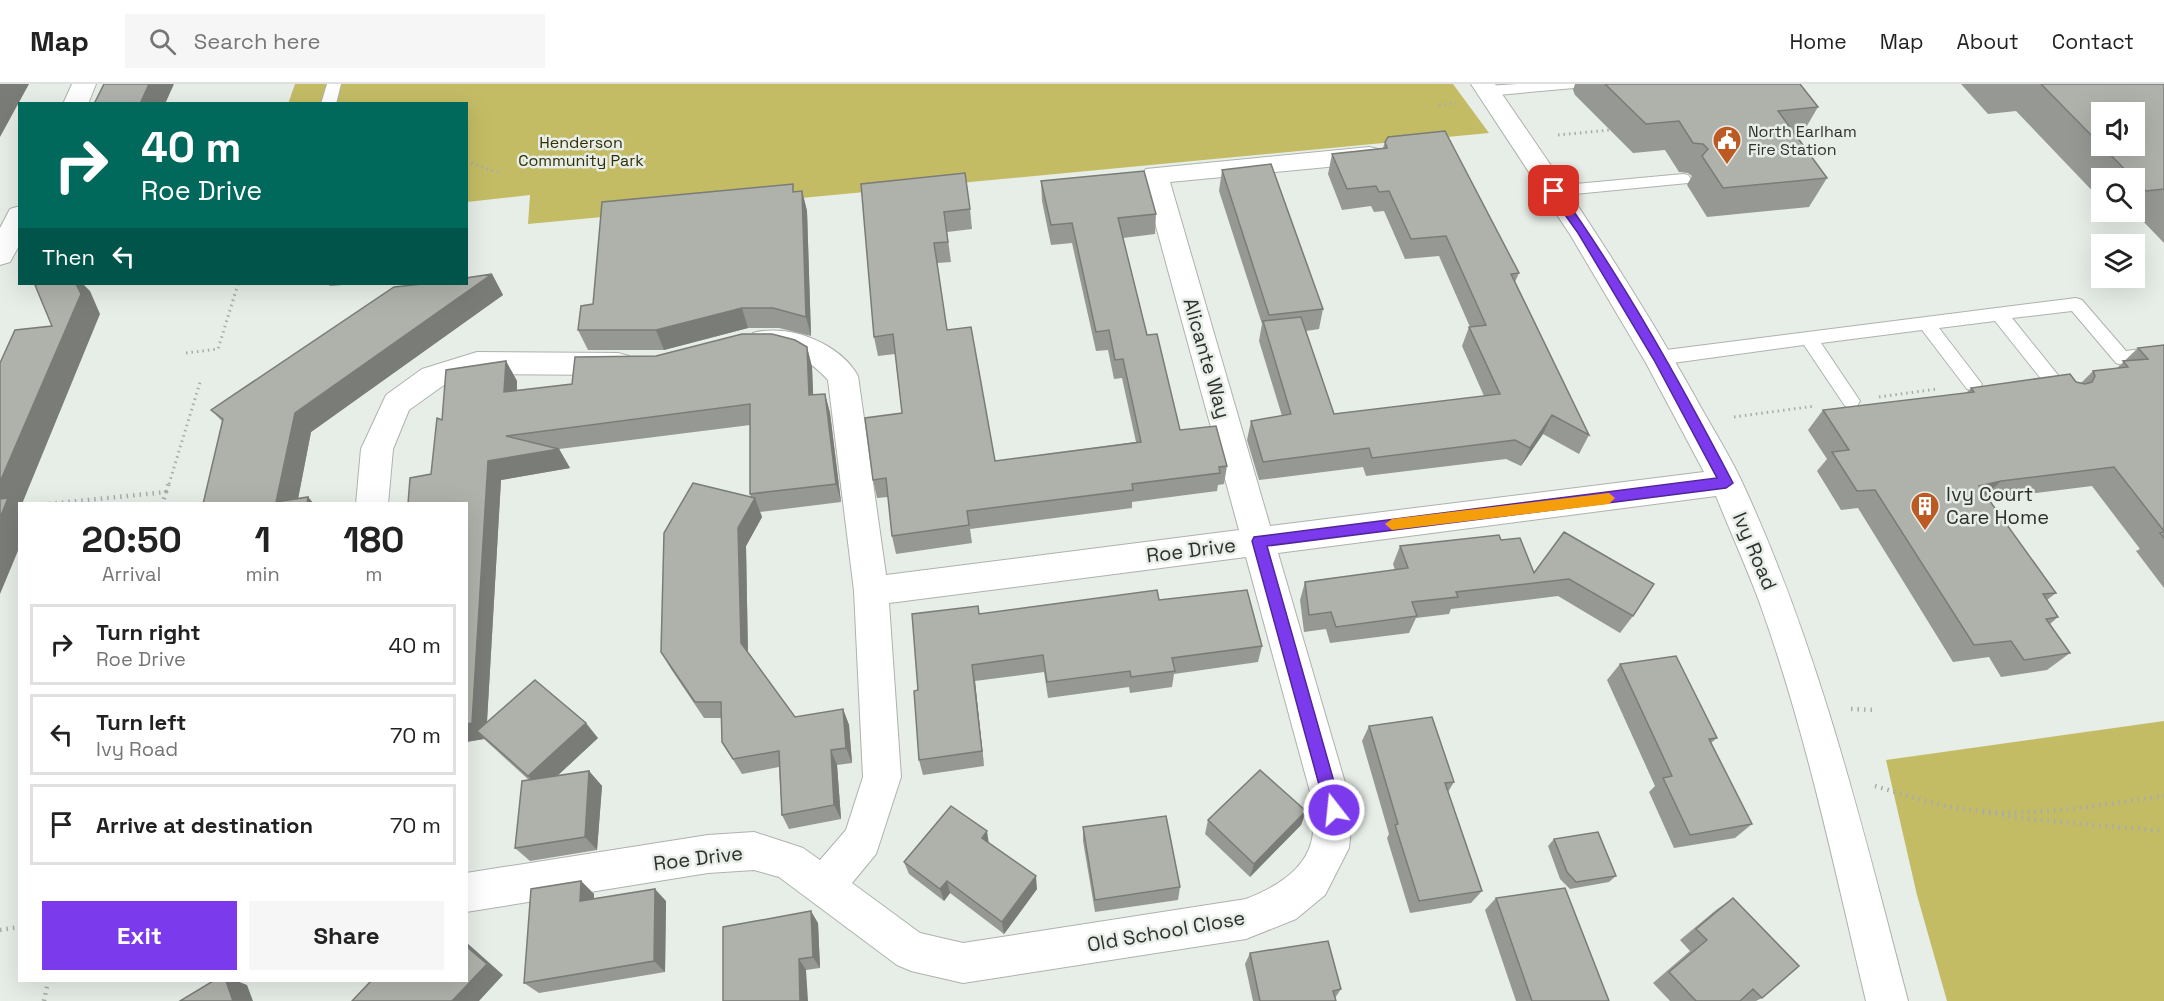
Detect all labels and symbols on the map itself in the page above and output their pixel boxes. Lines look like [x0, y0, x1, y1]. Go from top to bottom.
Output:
place label: North Earlham Fire Station [1748, 121, 1857, 160]
public building icon: North Earlham Fire Station [1711, 124, 1743, 166]
park label: Henderson Community Park [518, 132, 644, 171]
pin [1528, 165, 1579, 216]
street label: Alicante Way [1177, 295, 1237, 421]
place label: Ivy Court Care Home [1946, 481, 2049, 530]
building icon: Ivy Court Care Home [1909, 490, 1941, 532]
street label: Ivy Road [1727, 508, 1783, 594]
street label: Roe Drive [1145, 532, 1237, 568]
position arrow [1302, 778, 1366, 842]
street label: Roe Drive [652, 840, 744, 876]
street label: Old School Close [1085, 904, 1247, 958]

